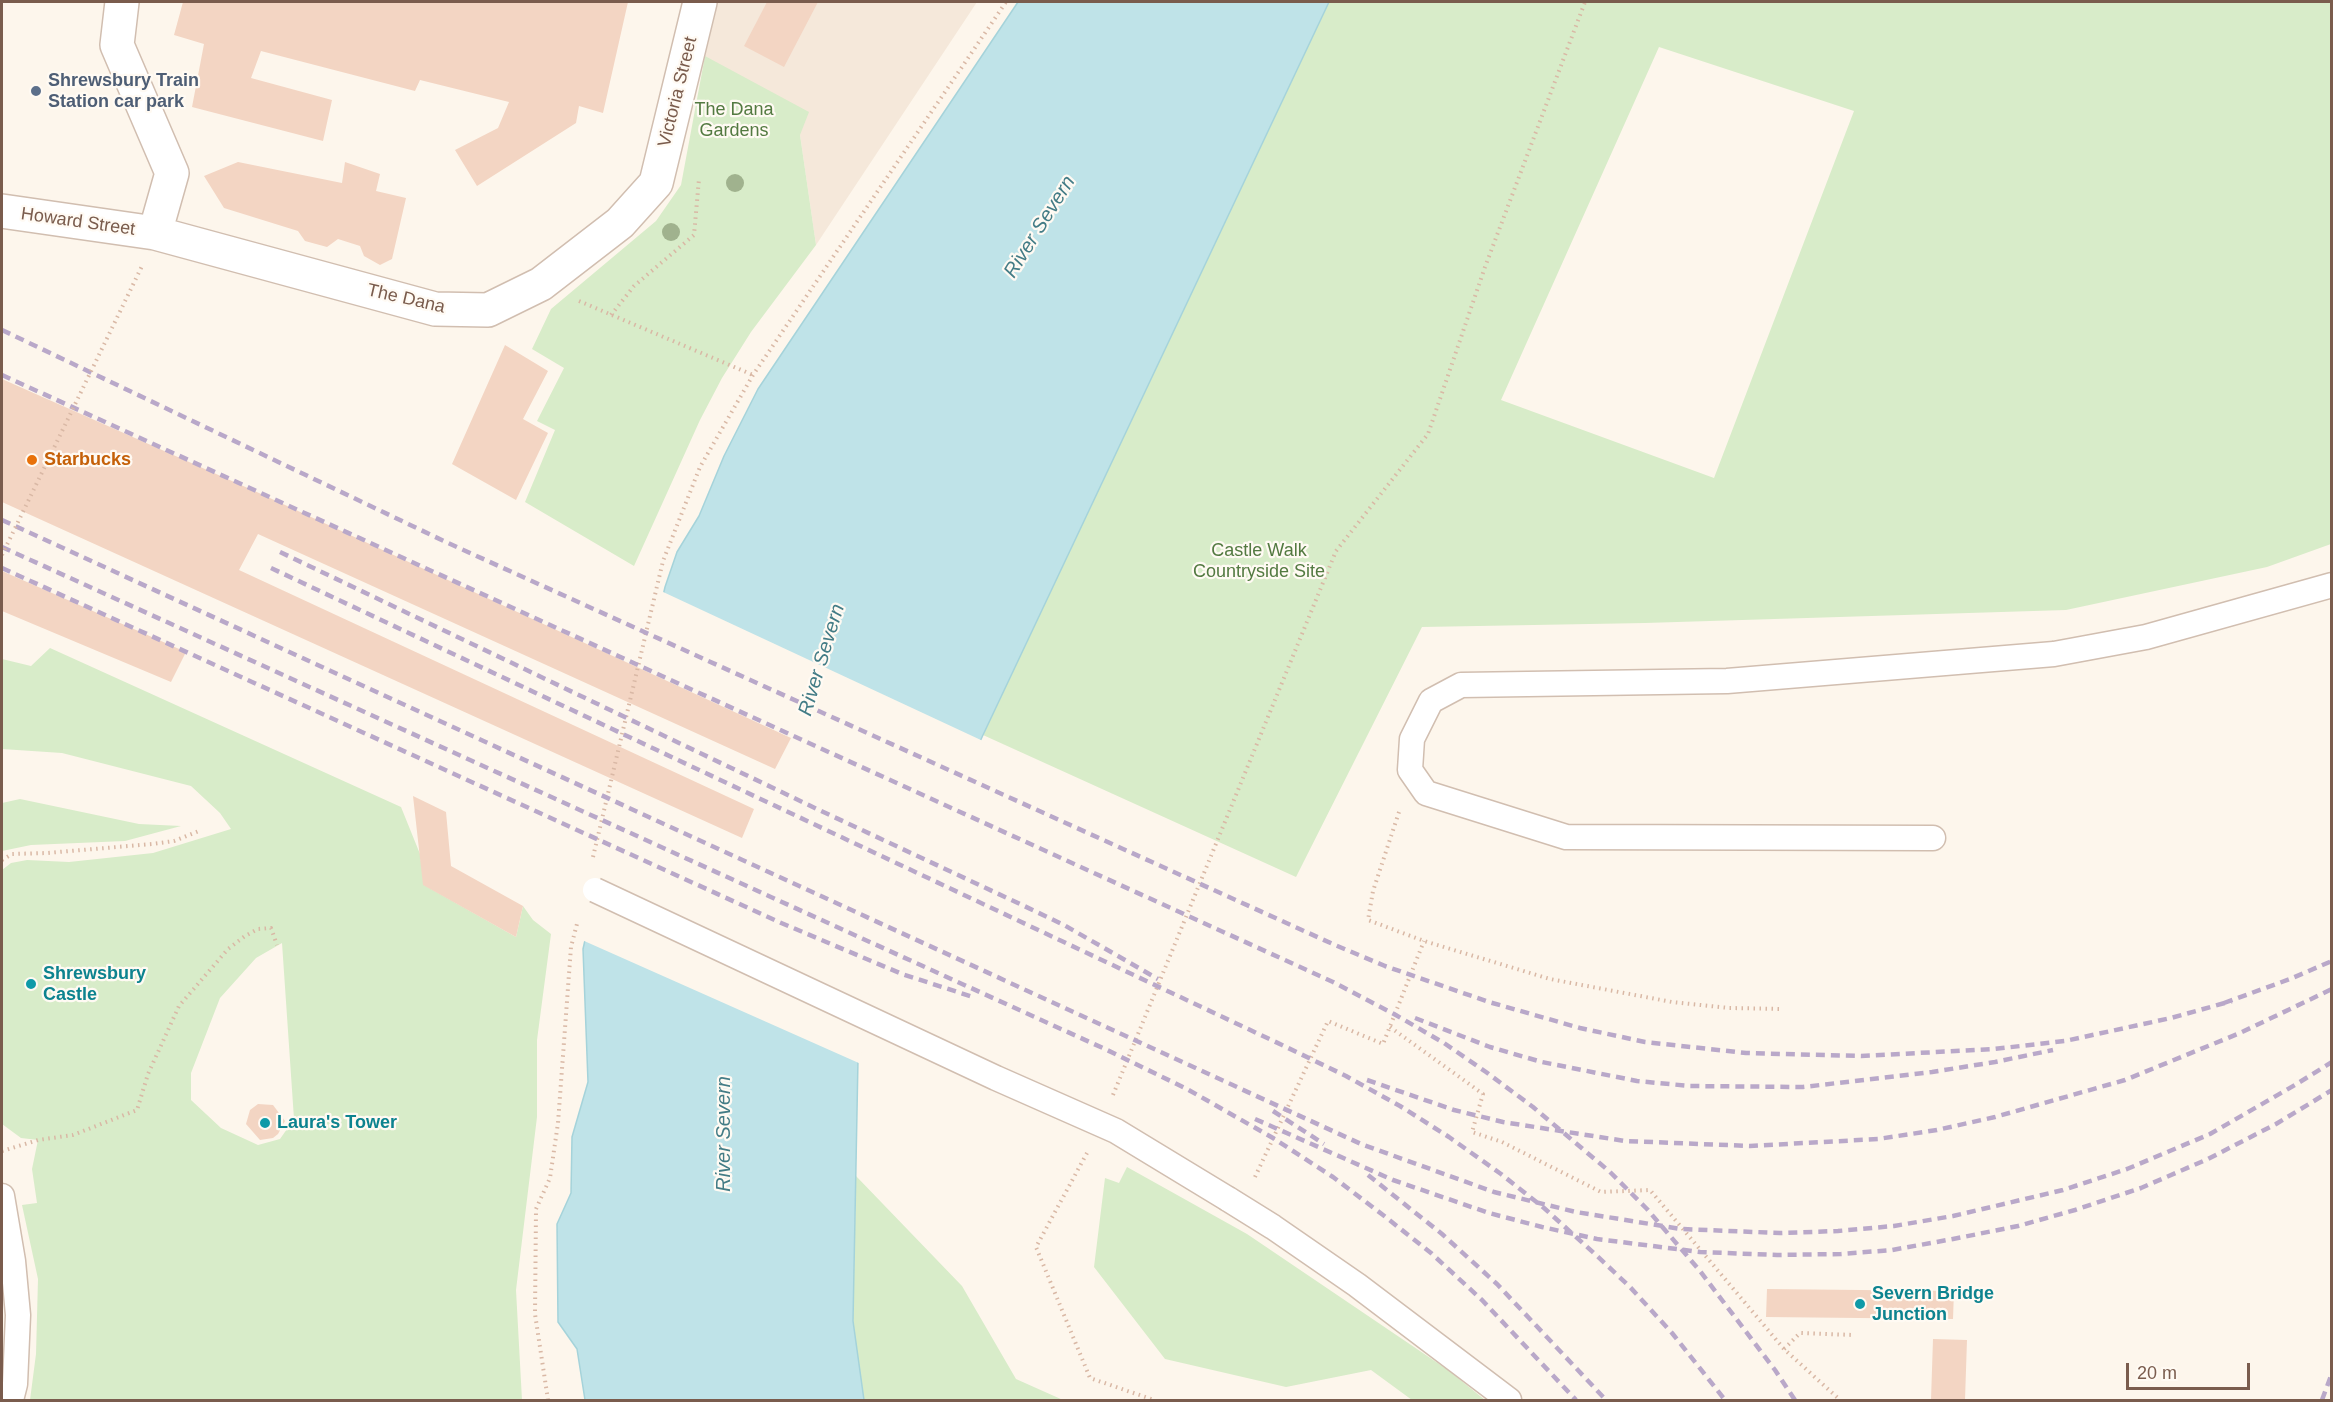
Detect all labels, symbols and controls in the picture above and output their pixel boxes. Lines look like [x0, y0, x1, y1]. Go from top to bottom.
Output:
street label: Victoria Street [654, 35, 702, 149]
place label: Shrewsbury Train Station car park [48, 70, 199, 112]
marker: Shrewsbury Train Station car park [29, 84, 43, 98]
park label: The Dana Gardens [694, 99, 774, 142]
water label: River Severn [999, 172, 1081, 282]
street label: Howard Street [20, 203, 136, 241]
street label: The Dana [365, 280, 447, 318]
place label: Starbucks [44, 449, 131, 471]
marker: Starbucks [25, 453, 39, 467]
park label: Castle Walk Countryside Site [1193, 540, 1325, 582]
water label: River Severn [794, 601, 850, 719]
place label: Shrewsbury Castle [43, 963, 146, 1006]
marker: Shrewsbury Castle [24, 977, 38, 991]
water label: River Severn [712, 1076, 736, 1192]
place label: Laura's Tower [277, 1112, 397, 1134]
marker: Laura's Tower [258, 1116, 272, 1130]
place label: Severn Bridge Junction [1872, 1283, 1994, 1326]
marker: Severn Bridge Junction [1853, 1297, 1867, 1311]
scale bar [2129, 1351, 2254, 1389]
text: 20 m [2137, 1363, 2177, 1383]

